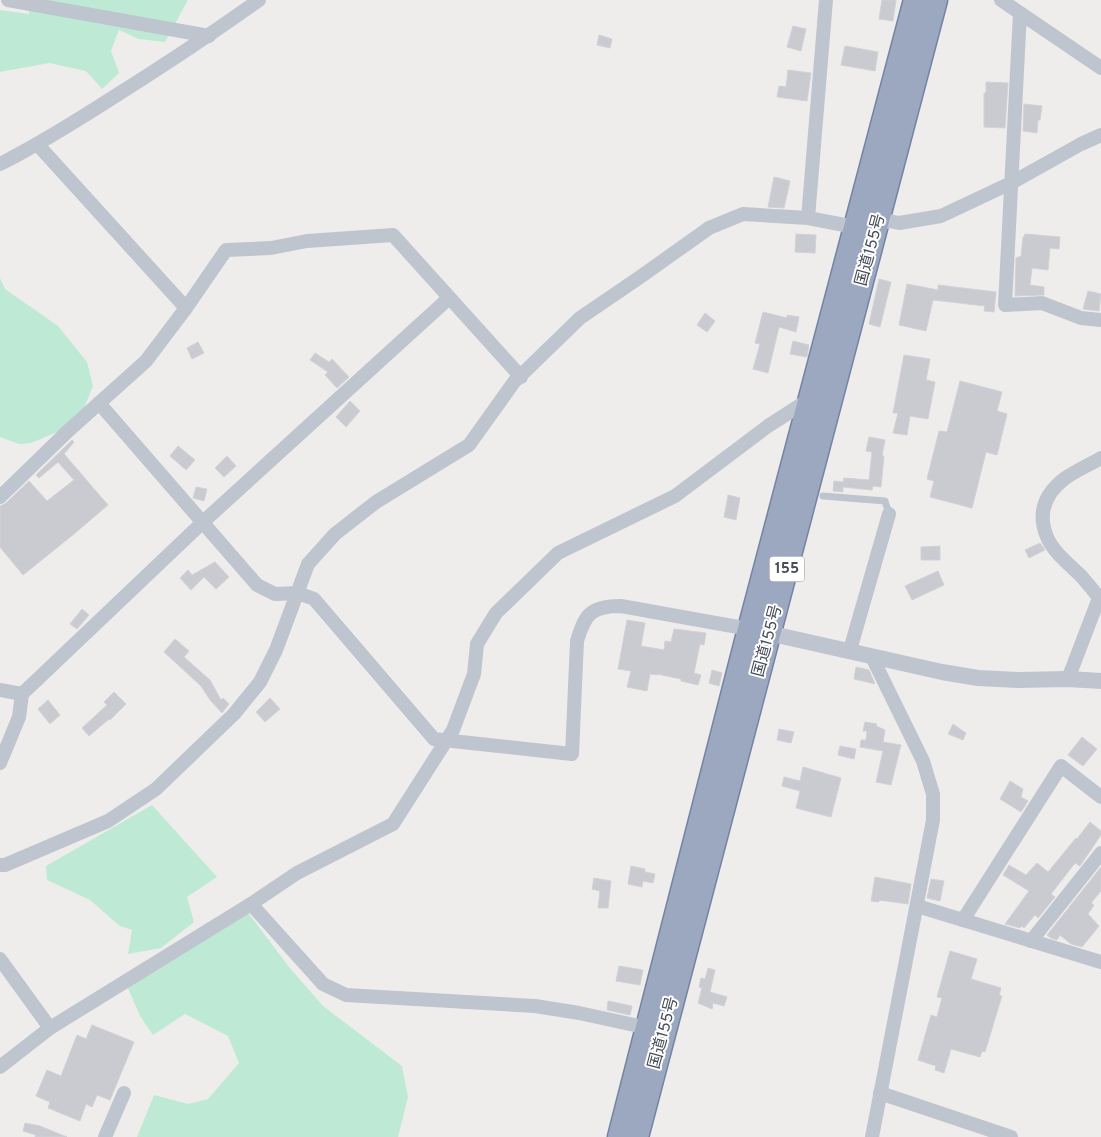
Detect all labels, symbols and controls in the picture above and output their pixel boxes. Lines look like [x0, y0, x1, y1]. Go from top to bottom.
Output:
street label: 国道155号 [852, 212, 890, 288]
road number: 155 [770, 556, 804, 582]
street label: 国道155号 [749, 603, 787, 679]
street label: 国道155号 [645, 995, 683, 1071]

